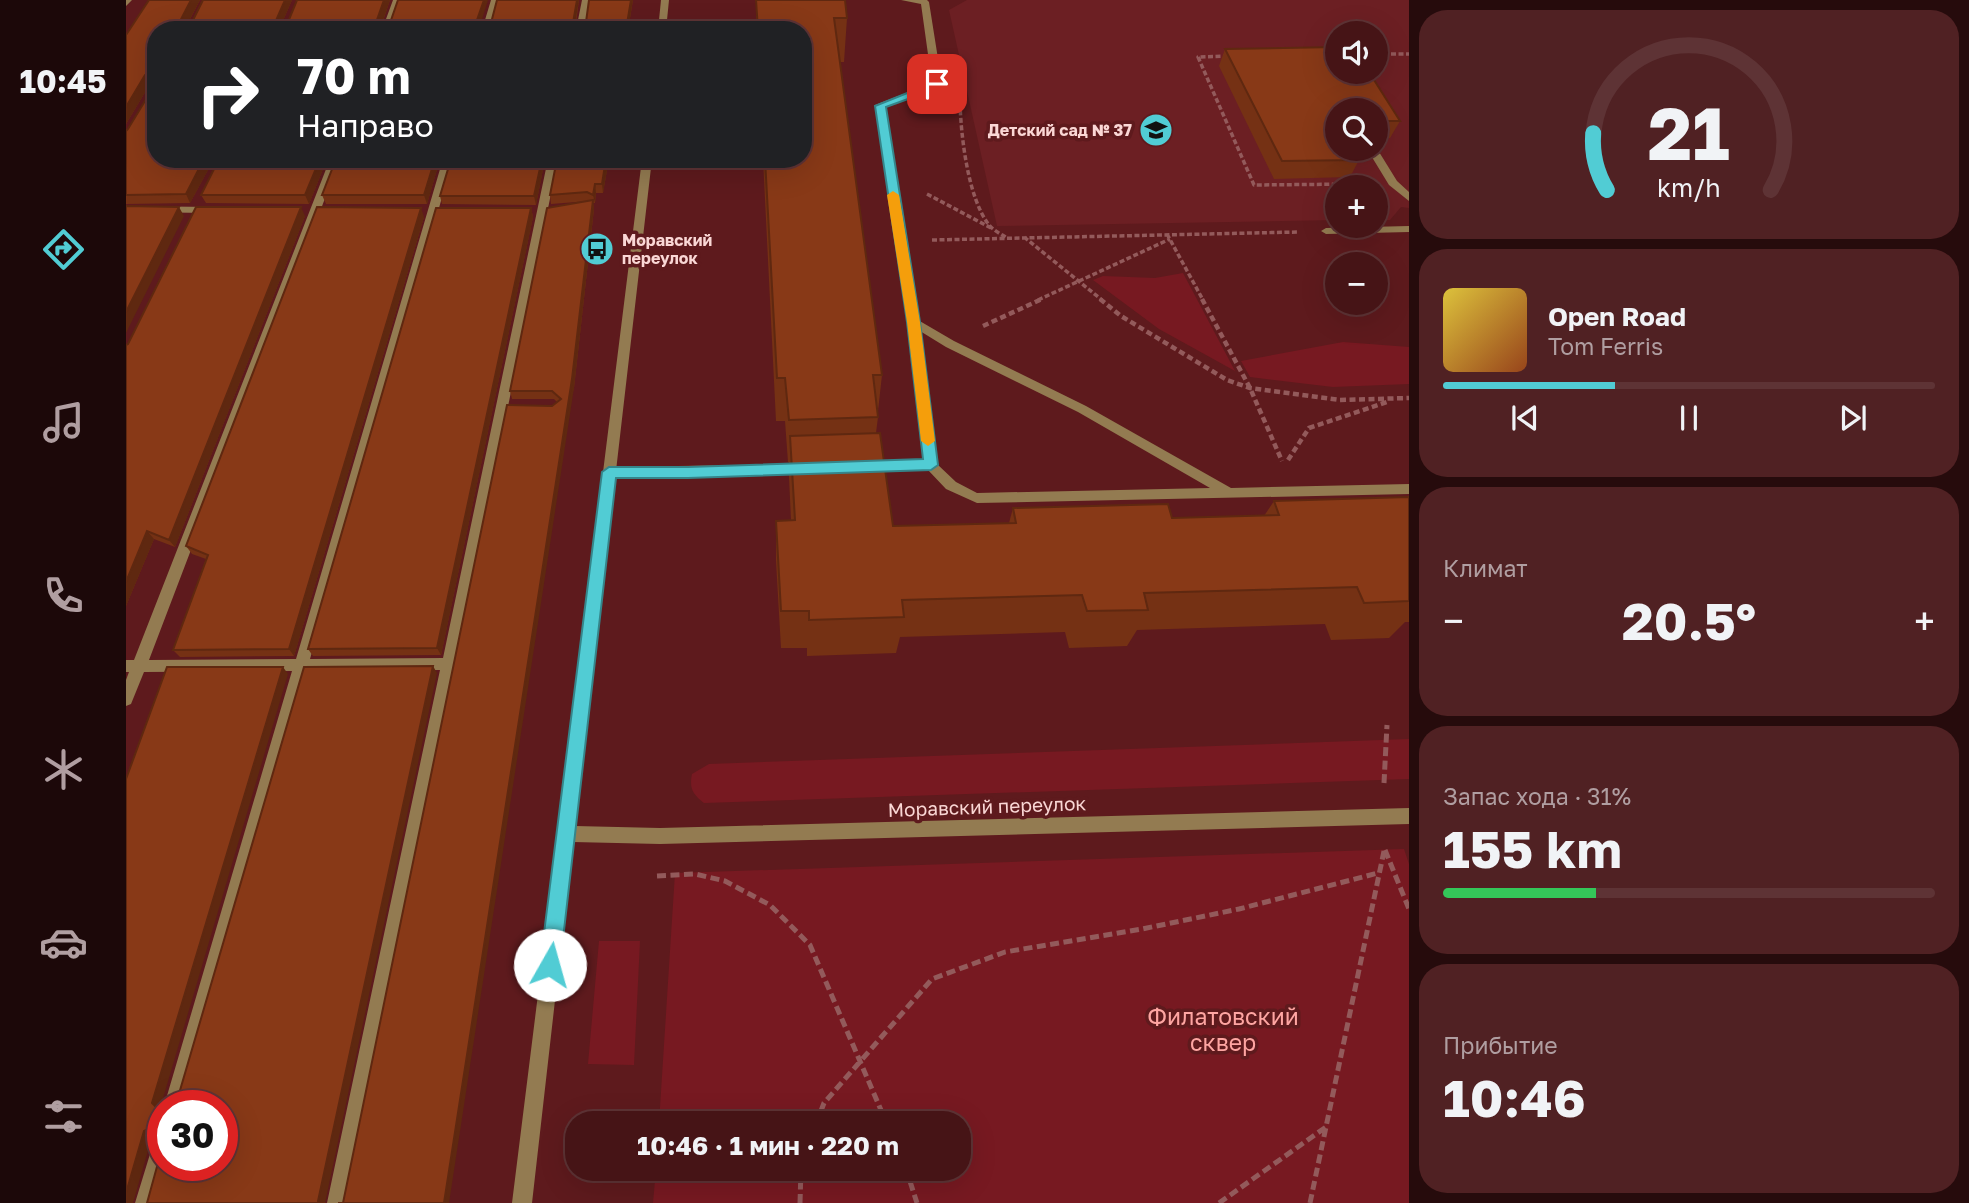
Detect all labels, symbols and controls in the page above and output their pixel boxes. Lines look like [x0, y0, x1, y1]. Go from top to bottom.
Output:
map controls [1325, 21, 1388, 315]
button: sound [1325, 21, 1388, 84]
text: 70 m [297, 46, 411, 105]
icon: right [182, 49, 273, 140]
pin [907, 54, 967, 114]
text: 10:45 [19, 62, 107, 100]
icon: arrive [918, 65, 956, 103]
text: 21 [1648, 90, 1730, 177]
button: search [1325, 98, 1388, 161]
text: Направо [297, 106, 434, 144]
school or university icon: Детский сад № 37 [1137, 111, 1175, 149]
place label: Детский сад № 37 [988, 120, 1132, 140]
text: km/h [1657, 172, 1721, 203]
button: + [1325, 175, 1388, 238]
icon: directions [39, 225, 88, 274]
bus stop icon: Моравский переулок [578, 230, 616, 268]
place label: Моравский переулок [622, 230, 712, 268]
button: − [1325, 252, 1388, 315]
text: Open Road [1548, 301, 1686, 332]
text: Tom Ferris [1548, 332, 1663, 360]
icon: music [39, 398, 88, 447]
icon: previous [1506, 399, 1544, 437]
icon: pause [1670, 399, 1708, 437]
icon: next [1834, 399, 1872, 437]
text: Климат [1443, 554, 1528, 582]
icon: phone [39, 571, 88, 620]
text: 20.5° [1622, 589, 1756, 651]
text: − [1443, 598, 1464, 643]
text: + [1914, 598, 1935, 643]
icon: climate [39, 745, 88, 794]
text: Запас хода · 31% [1443, 782, 1631, 810]
street label: Моравский переулок [887, 791, 1087, 821]
text: 155 km [1443, 817, 1622, 879]
icon: car [39, 918, 88, 967]
position arrow [513, 928, 587, 1002]
park label: Филатовский сквер [1147, 1002, 1299, 1056]
text: Прибытие [1443, 1031, 1558, 1059]
text: 10:46 [1443, 1066, 1586, 1128]
speed limit sign: 30 [147, 1090, 238, 1181]
icon: filters [39, 1092, 88, 1141]
text: 10:46 · 1 мин · 220 m [637, 1130, 899, 1161]

